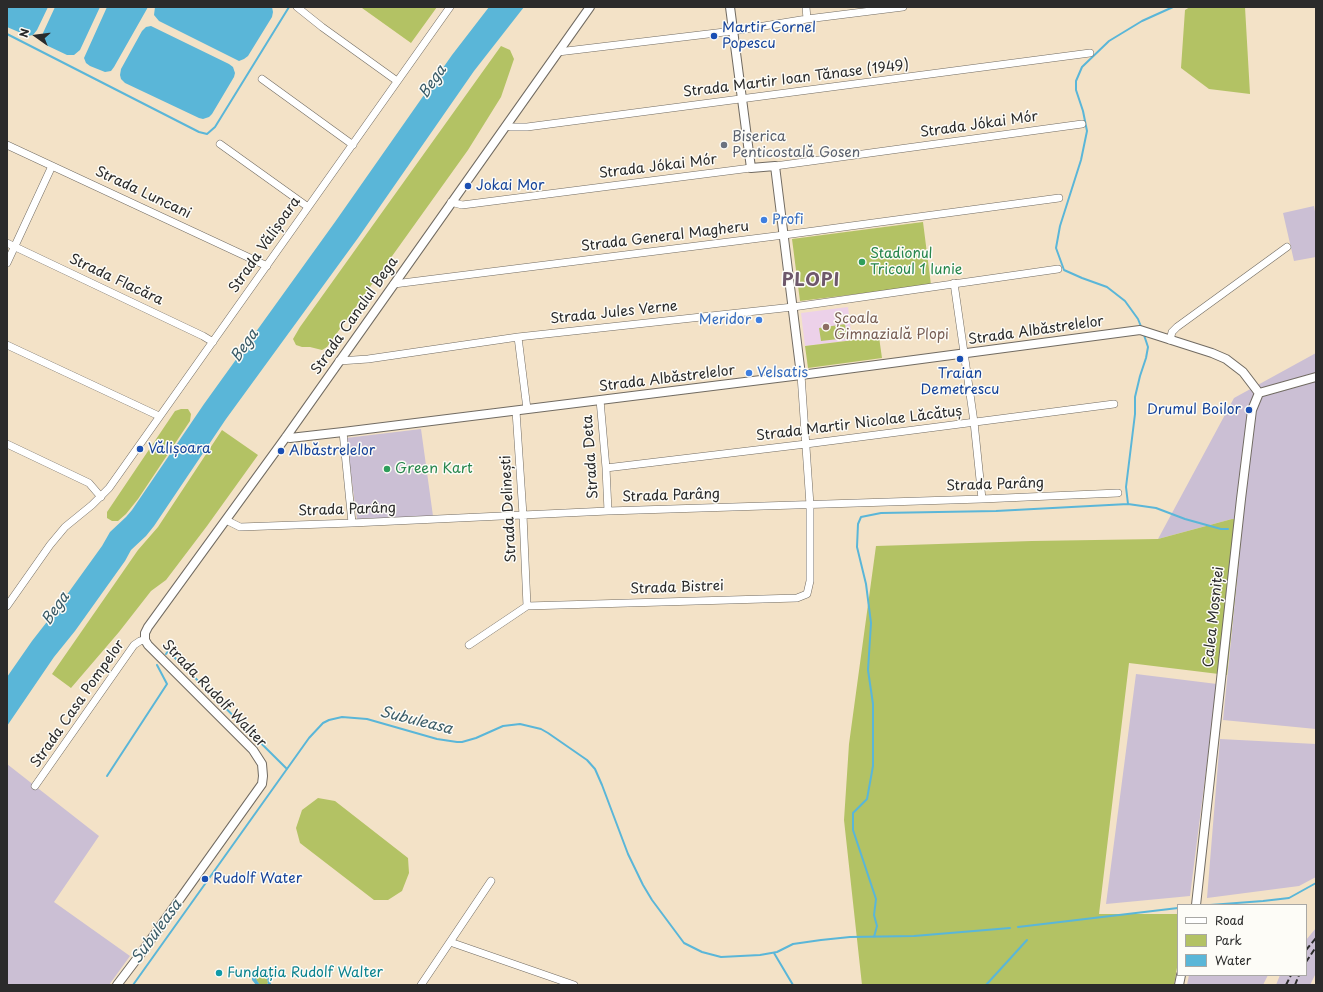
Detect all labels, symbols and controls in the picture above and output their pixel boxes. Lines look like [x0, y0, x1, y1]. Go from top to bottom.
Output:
north arrow [16, 16, 56, 56]
place label: Martir Cornel Popescu [722, 20, 816, 52]
text: N [15, 27, 33, 39]
marker: Martir Cornel Popescu [709, 31, 719, 41]
street label: Strada Martir Ioan Tănase (1949) [682, 57, 910, 101]
water label: Bega [415, 62, 451, 102]
street label: Strada Jókai Mór [919, 108, 1039, 142]
place label: Biserica Penticostală Gosen [732, 129, 860, 162]
marker: Biserica Penticostală Gosen [719, 140, 729, 150]
street label: Strada Jókai Mór [598, 151, 718, 183]
street label: Strada Luncani [92, 163, 194, 223]
place label: Jokai Mor [476, 178, 544, 194]
marker: Jokai Mor [463, 181, 473, 191]
street label: Strada Vălișoara [226, 194, 304, 296]
place label: Profi [772, 212, 804, 228]
marker: Profi [759, 215, 769, 225]
street label: Strada General Magheru [580, 218, 750, 256]
place label: Stadionul Tricoul 1 Iunie [870, 246, 962, 278]
street label: Strada Flacăra [66, 251, 166, 309]
street label: Strada Canalul Bega [308, 254, 402, 378]
marker: Stadionul Tricoul 1 Iunie [857, 257, 867, 267]
district label: PLOPI [782, 270, 840, 292]
street label: Strada Jules Verne [549, 298, 679, 328]
place label: Școala Gimnazială Plopi [834, 311, 949, 344]
place label: Meridor [699, 312, 751, 328]
street label: Strada Albăstrelelor [967, 313, 1105, 349]
marker: Meridor [754, 315, 764, 325]
marker: Școala Gimnazială Plopi [821, 322, 831, 332]
water label: Bega [227, 326, 263, 366]
marker: Traian Demetrescu [955, 354, 965, 364]
street label: Strada Albăstrelelor [598, 362, 736, 396]
place label: Velsatis [757, 365, 808, 381]
place label: Traian Demetrescu [921, 366, 999, 398]
marker: Velsatis [744, 368, 754, 378]
place label: Drumul Boilor [1147, 402, 1241, 418]
street label: Strada Martir Nicolae Lăcătuș [755, 403, 963, 445]
marker: Drumul Boilor [1244, 405, 1254, 415]
street label: Strada Deta [580, 414, 602, 500]
place label: Vălișoara [148, 441, 211, 457]
place label: Albăstrelelor [289, 443, 375, 459]
marker: Vălișoara [135, 444, 145, 454]
marker: Albăstrelelor [276, 446, 286, 456]
street label: Strada Delinești [498, 455, 520, 563]
place label: Green Kart [395, 461, 473, 477]
marker: Green Kart [382, 464, 392, 474]
street label: Strada Parâng [946, 475, 1044, 495]
street label: Strada Parâng [622, 486, 720, 506]
street label: Strada Parâng [298, 500, 396, 520]
street label: Calea Moșniței [1200, 566, 1228, 668]
street label: Strada Bistrei [630, 578, 724, 598]
water label: Bega [38, 589, 74, 629]
street label: Strada Casa Pompelor [27, 637, 129, 771]
street label: Strada Rudolf Walter [158, 637, 270, 751]
water label: Subuleasa [378, 703, 454, 739]
place label: Rudolf Water [213, 871, 302, 887]
marker: Rudolf Water [200, 874, 210, 884]
water label: Subuleasa [128, 897, 186, 967]
legend [1177, 904, 1307, 976]
text: Road [1215, 911, 1244, 929]
text: Park [1215, 931, 1242, 949]
text: Water [1215, 951, 1251, 969]
place label: Fundația Rudolf Walter [227, 965, 383, 981]
marker: Fundația Rudolf Walter [214, 968, 224, 978]

